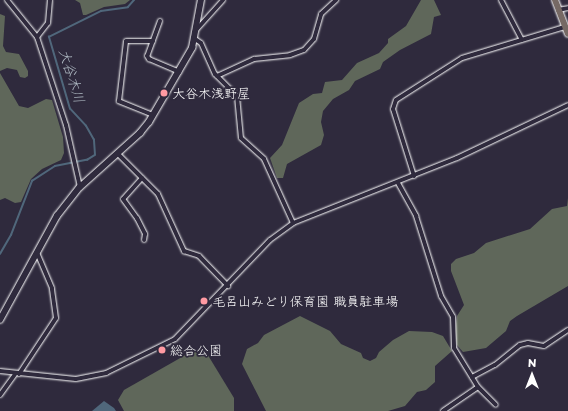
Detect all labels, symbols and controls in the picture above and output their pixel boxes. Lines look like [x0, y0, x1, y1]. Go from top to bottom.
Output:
water label: 大谷木川 [56, 47, 88, 105]
place label: 大谷木浅野屋 [172, 85, 250, 101]
marker: 大谷木浅野屋 [159, 88, 169, 98]
place label: 毛呂山みどり保育園 職員駐車場 [212, 293, 398, 309]
marker: 毛呂山みどり保育園 職員駐車場 [199, 296, 209, 306]
place label: 総合公園 [170, 342, 222, 358]
marker: 総合公園 [157, 345, 167, 355]
text: N [528, 354, 536, 371]
north arrow [512, 355, 552, 395]

